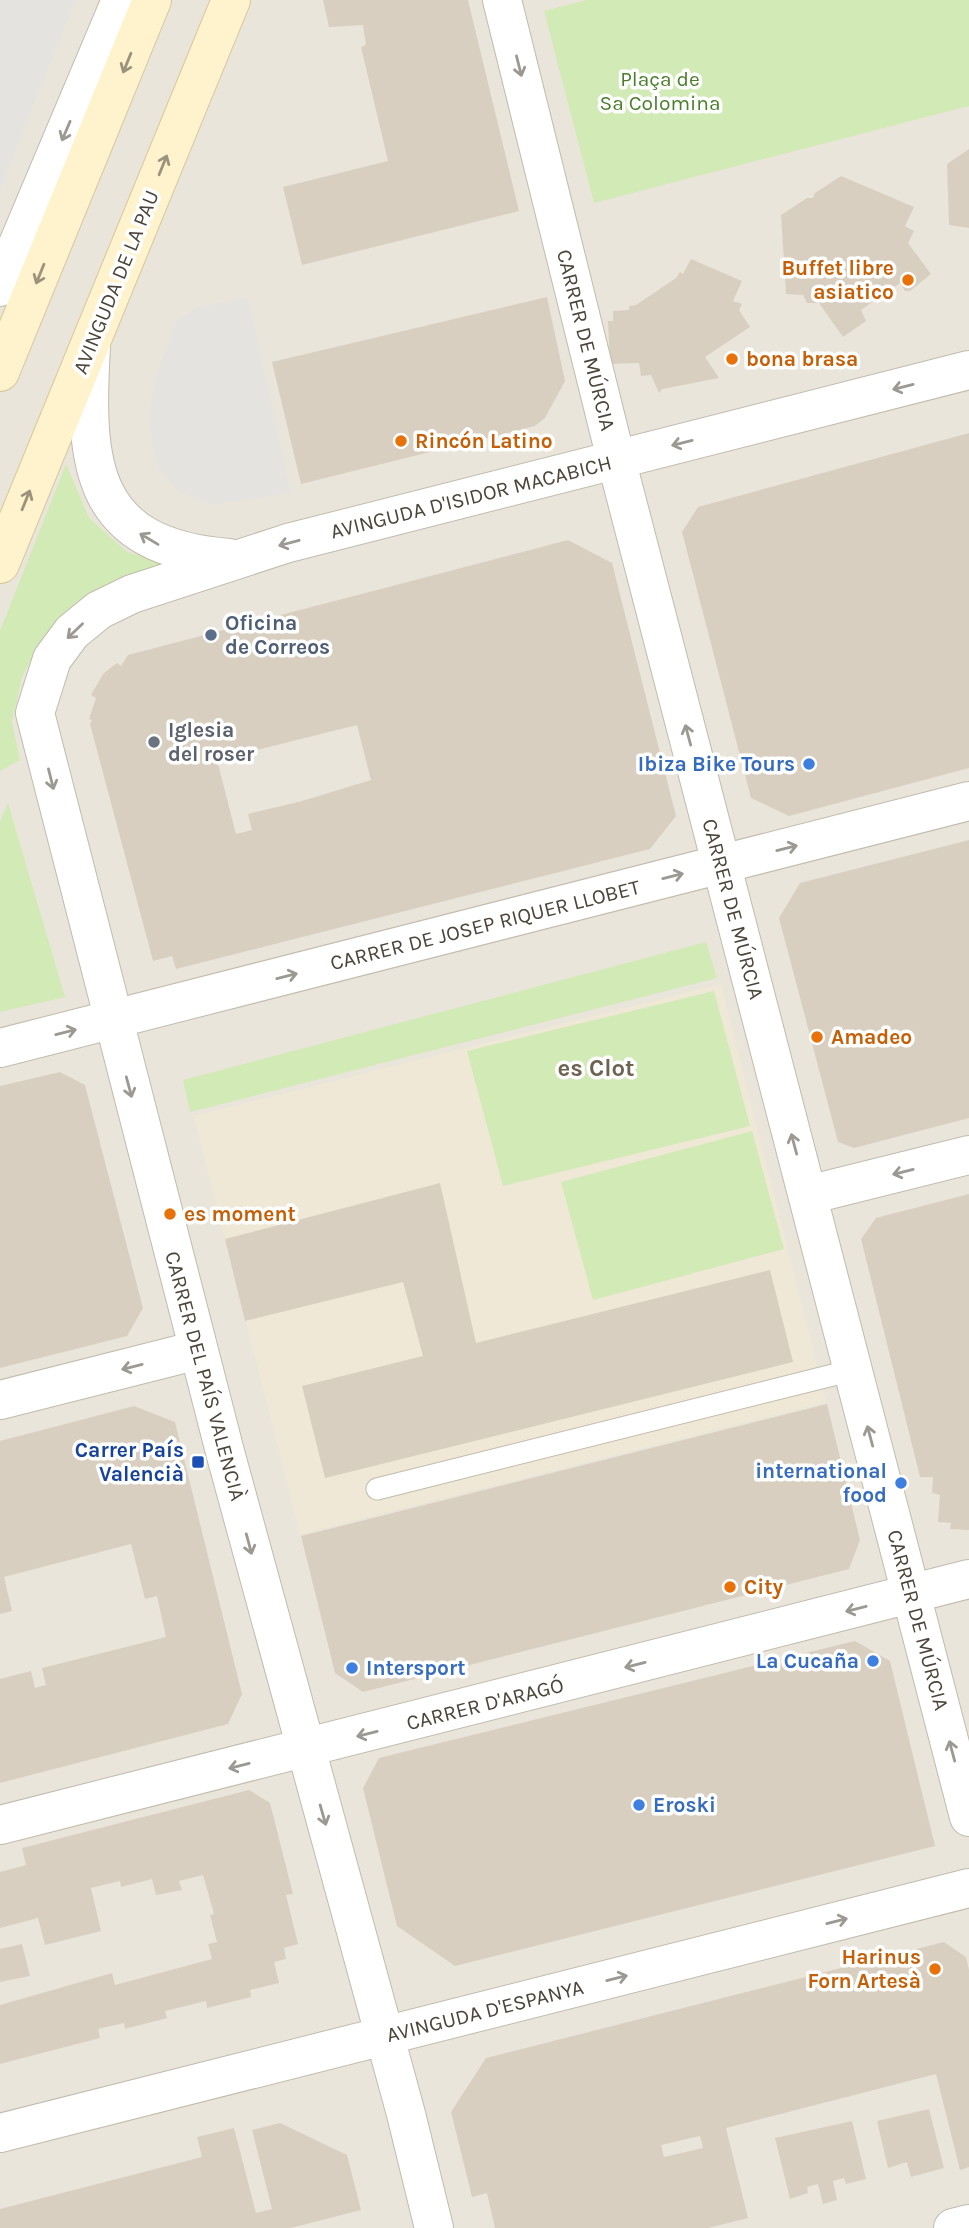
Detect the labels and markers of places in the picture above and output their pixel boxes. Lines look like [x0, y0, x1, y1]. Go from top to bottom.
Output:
place label: Buffet libre asiatico [782, 256, 894, 304]
marker: Buffet libre asiatico [900, 272, 916, 288]
place label: bona brasa [746, 347, 858, 371]
marker: bona brasa [724, 351, 740, 367]
place label: Rincón Latino [415, 429, 553, 453]
marker: Rincón Latino [393, 433, 409, 449]
place label: Oficina de Correos [225, 611, 330, 659]
marker: Oficina de Correos [203, 627, 219, 643]
place label: Iglesia del roser [168, 718, 255, 766]
marker: Iglesia del roser [146, 734, 162, 750]
place label: Ibiza Bike Tours [638, 752, 795, 776]
marker: Ibiza Bike Tours [801, 756, 817, 772]
place label: Amadeo [831, 1025, 912, 1049]
marker: Amadeo [809, 1029, 825, 1045]
place label: es moment [184, 1202, 296, 1226]
marker: es moment [162, 1206, 178, 1222]
place label: Carrer País Valencià [75, 1438, 184, 1486]
marker: Carrer País Valencià [190, 1454, 206, 1470]
place label: international food [755, 1459, 887, 1507]
marker: international food [893, 1475, 909, 1491]
place label: City [744, 1575, 783, 1599]
marker: City [722, 1579, 738, 1595]
place label: La Cucaña [756, 1649, 859, 1673]
marker: La Cucaña [865, 1653, 881, 1669]
place label: Intersport [366, 1656, 465, 1680]
marker: Intersport [344, 1660, 360, 1676]
place label: Eroski [653, 1793, 716, 1817]
marker: Eroski [631, 1797, 647, 1813]
place label: Harinus Forn Artesà [808, 1945, 921, 1993]
marker: Harinus Forn Artesà [927, 1961, 943, 1977]

